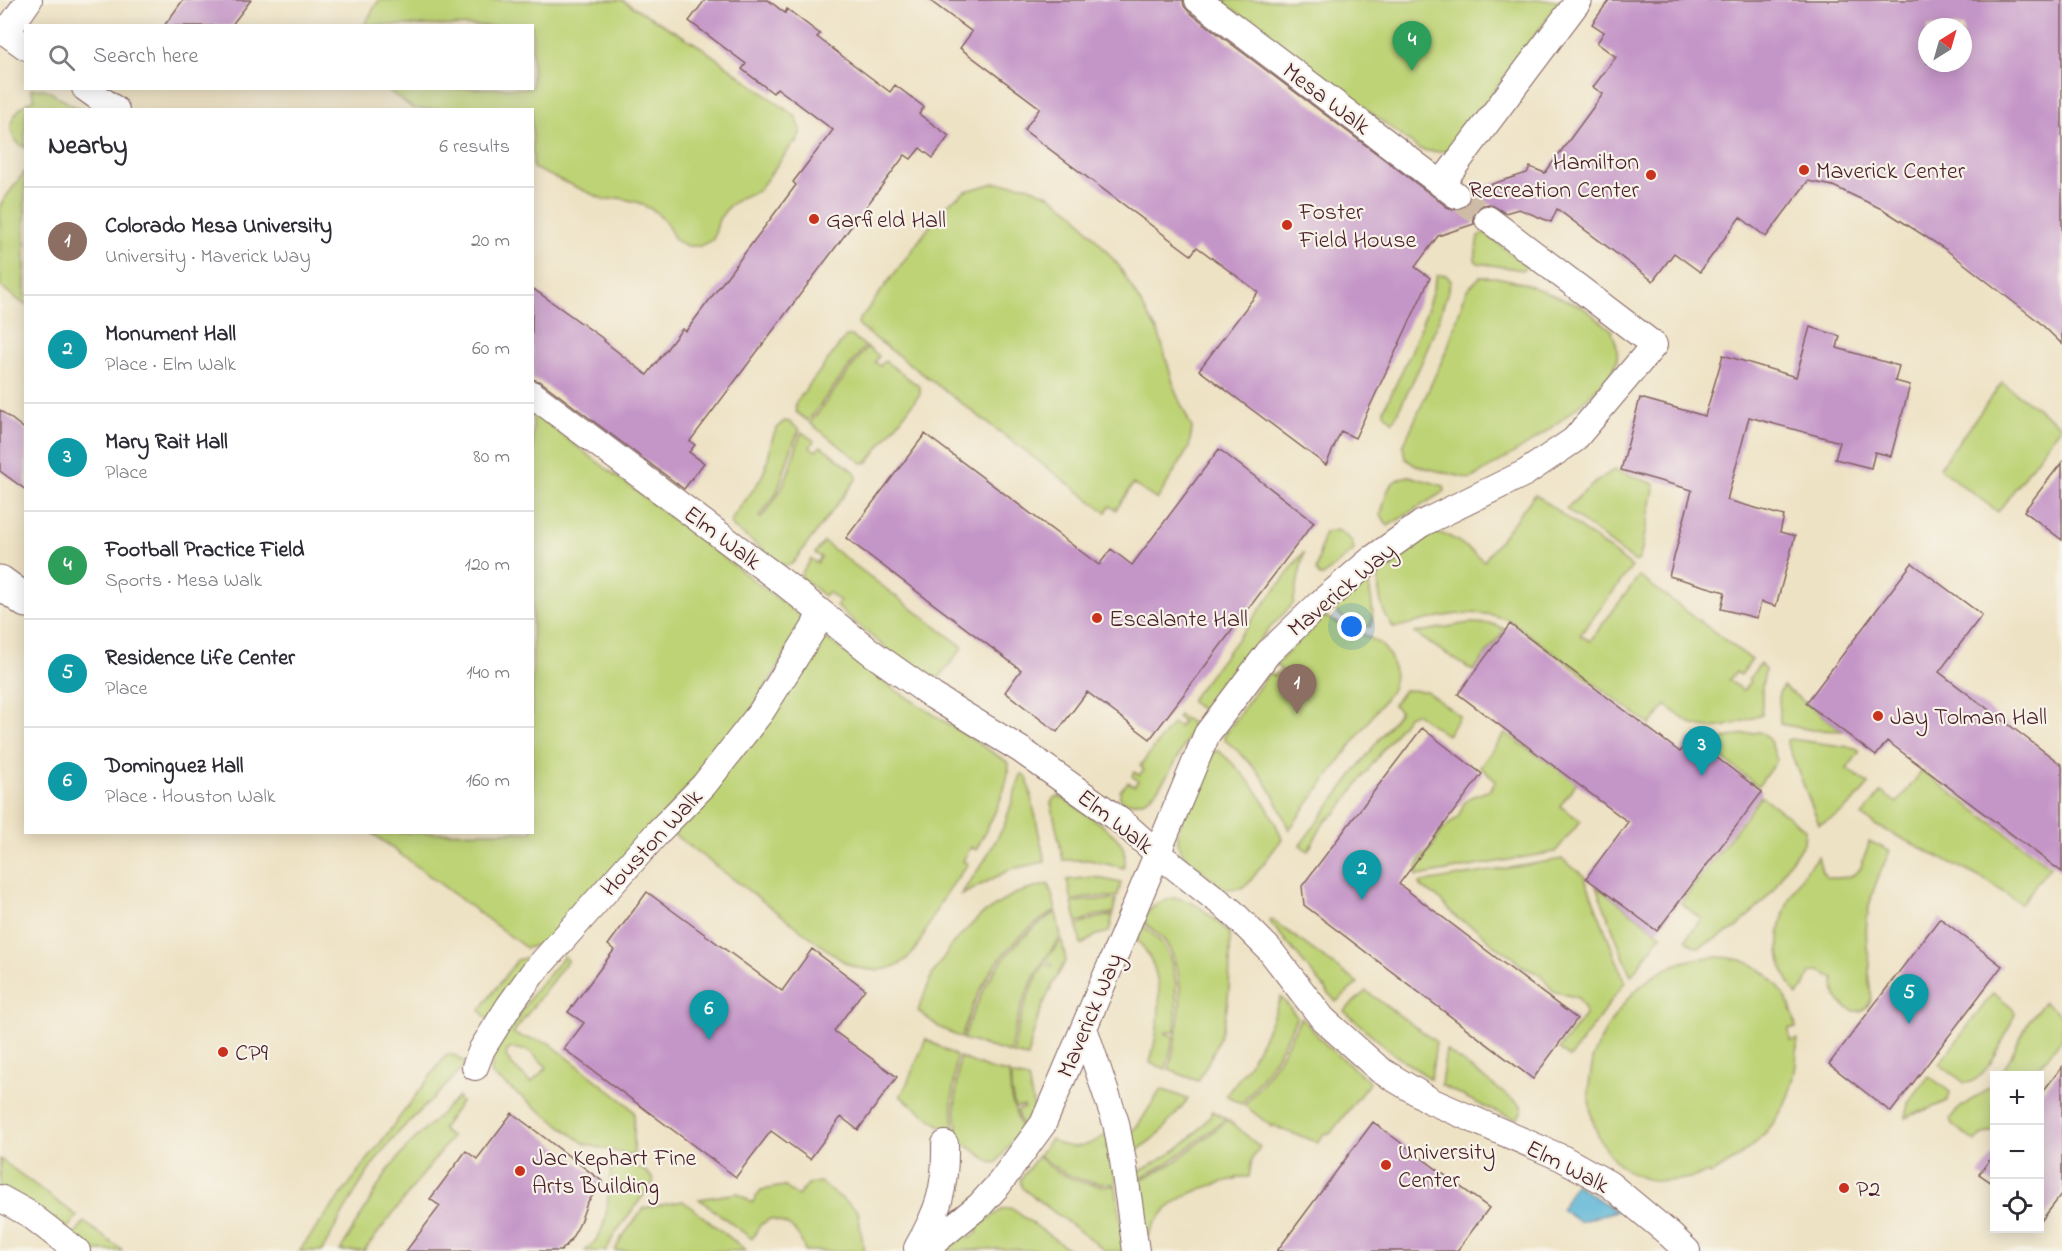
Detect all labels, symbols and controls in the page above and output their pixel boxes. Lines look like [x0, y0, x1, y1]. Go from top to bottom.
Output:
north arrow [1918, 18, 1972, 72]
pin: 4 [1392, 22, 1432, 71]
search box [24, 24, 534, 90]
icon: search [45, 41, 78, 74]
text: Search here [93, 41, 198, 73]
street label: Mesa Walk [1274, 55, 1377, 145]
text: Nearby [48, 128, 127, 166]
text: 6 results [439, 133, 510, 162]
place label: Hamilton Recreation Center [1468, 146, 1640, 209]
place label: Maverick Center [1816, 155, 1966, 190]
marker: Maverick Center [1797, 163, 1811, 177]
marker: Hamilton Recreation Center [1644, 168, 1658, 182]
place label: Foster Field House [1298, 196, 1416, 259]
place label: Garfield Hall [826, 204, 946, 239]
text: Colorado Mesa University [105, 211, 332, 243]
marker: Garfield Hall [807, 212, 821, 226]
marker: Foster Field House [1280, 218, 1294, 232]
text: 1 [64, 227, 71, 256]
text: 20 m [471, 227, 510, 256]
text: University · Maverick Way [105, 243, 311, 272]
text: Monument Hall [105, 319, 236, 351]
text: 2 [63, 335, 72, 364]
text: 60 m [472, 335, 510, 364]
text: Place · Elm Walk [105, 351, 236, 380]
text: Mary Rait Hall [105, 427, 228, 459]
text: 3 [63, 443, 72, 472]
text: 80 m [473, 443, 510, 472]
text: Place [105, 459, 147, 488]
street label: Elm Walk [675, 498, 768, 580]
text: Football Practice Field [105, 535, 304, 567]
street label: Maverick Way [1281, 535, 1405, 648]
text: 4 [63, 551, 72, 580]
text: 120 m [465, 551, 510, 580]
text: Sports · Mesa Walk [105, 567, 262, 596]
place label: Escalante Hall [1109, 603, 1248, 638]
marker: Escalante Hall [1090, 611, 1104, 625]
your location [1337, 612, 1366, 641]
text: Residence Life Center [105, 643, 295, 675]
text: 5 [62, 659, 73, 688]
text: 140 m [466, 659, 510, 688]
pin: 1 [1278, 664, 1316, 714]
text: Place [105, 675, 147, 704]
place label: Jay Tolman Hall [1890, 701, 2047, 737]
marker: Jay Tolman Hall [1871, 709, 1885, 723]
pin: 3 [1682, 726, 1722, 776]
text: Dominguez Hall [105, 751, 244, 783]
text: 6 [63, 767, 72, 796]
text: 160 m [466, 767, 510, 796]
street label: Houston Walk [593, 781, 713, 906]
street label: Elm Walk [1068, 782, 1161, 865]
text: Place · Houston Walk [105, 783, 276, 812]
pin: 2 [1342, 850, 1382, 900]
street label: Maverick Way [1049, 948, 1134, 1084]
pin: 5 [1890, 974, 1928, 1024]
pin: 6 [690, 990, 728, 1040]
place label: CP9 [235, 1037, 269, 1072]
marker: CP9 [216, 1045, 230, 1059]
map controls [1990, 1071, 2044, 1233]
button: + [1990, 1071, 2044, 1125]
button: − [1990, 1125, 2044, 1179]
street label: Elm Walk [1519, 1132, 1615, 1204]
place label: University Center [1398, 1136, 1495, 1199]
place label: Jac Kephart Fine Arts Building [532, 1142, 697, 1205]
marker: University Center [1379, 1158, 1393, 1172]
marker: Jac Kephart Fine Arts Building [513, 1164, 527, 1178]
place label: P2 [1856, 1173, 1880, 1208]
button: locate [1990, 1179, 2044, 1233]
marker: P2 [1837, 1181, 1851, 1195]

